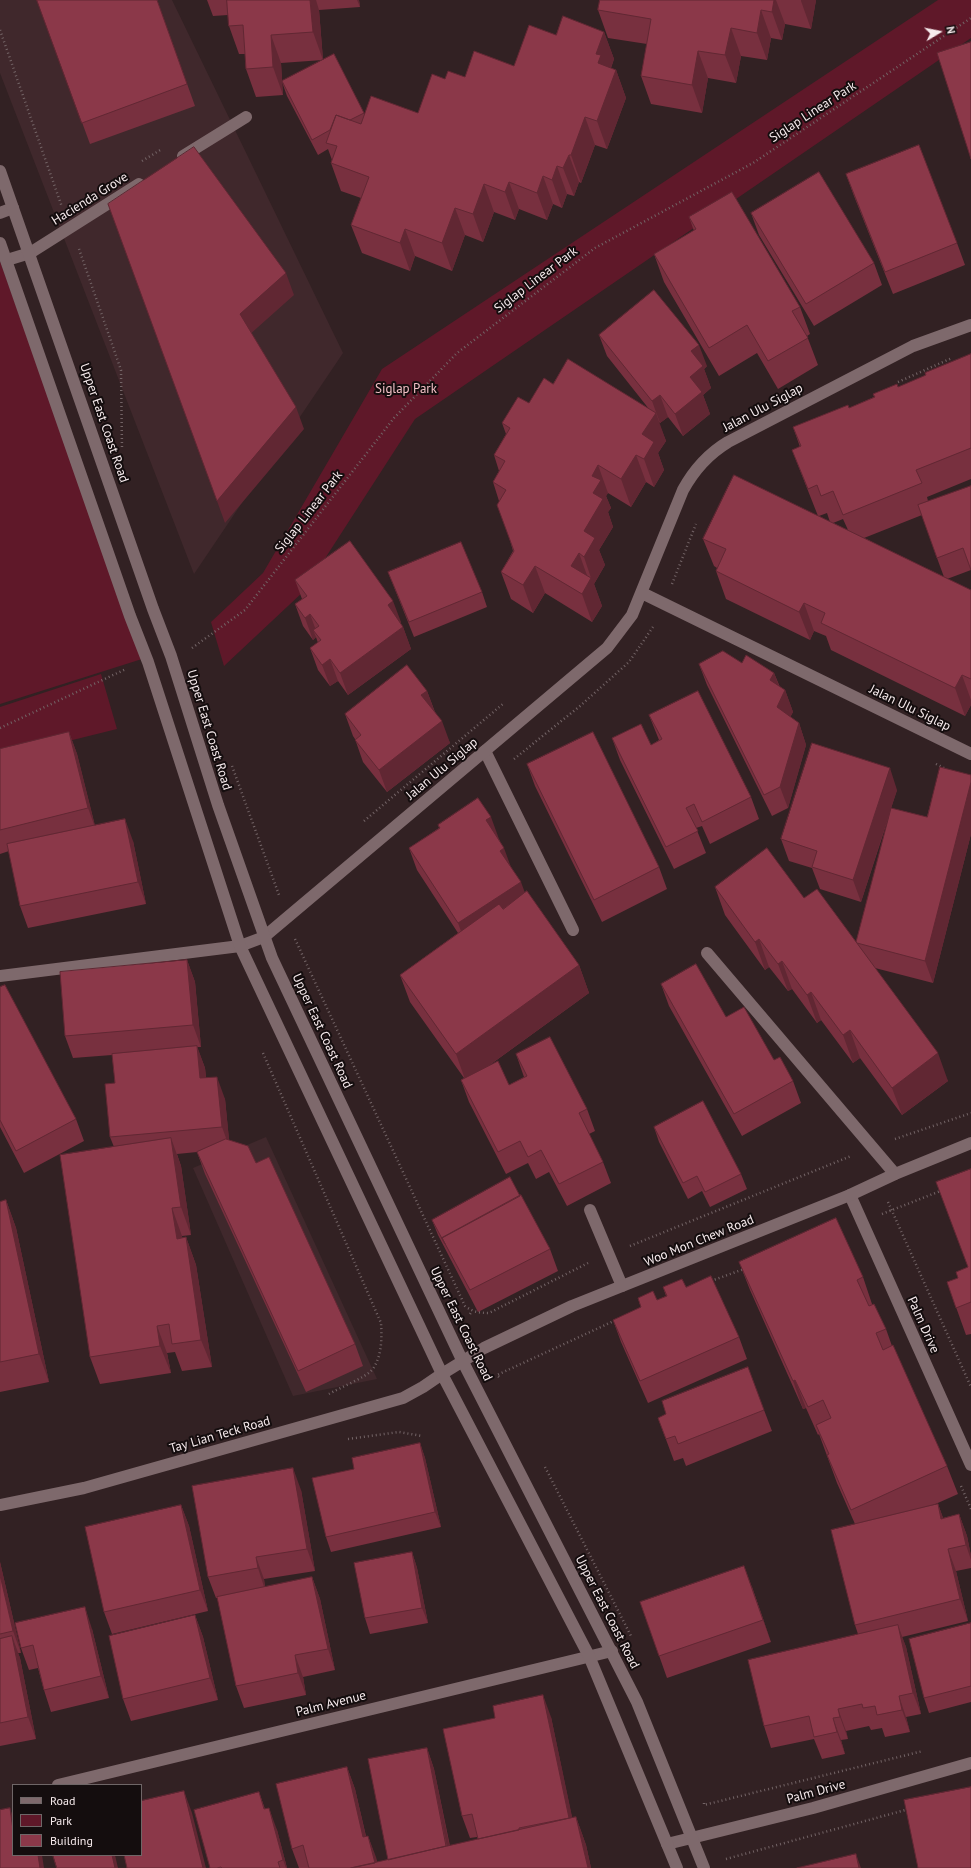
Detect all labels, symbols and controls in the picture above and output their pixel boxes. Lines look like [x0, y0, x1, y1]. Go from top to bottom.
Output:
north arrow [919, 12, 959, 52]
text: N [943, 25, 958, 35]
street label: Siglap Linear Park [767, 78, 859, 146]
street label: Hacienda Grove [49, 169, 131, 229]
street label: Siglap Linear Park [491, 244, 581, 316]
street label: Upper East Coast Road [76, 361, 132, 485]
street label: Jalan Ulu Siglap [720, 380, 806, 436]
park label: Siglap Park [375, 381, 437, 397]
street label: Siglap Linear Park [272, 468, 346, 556]
street label: Upper East Coast Road [183, 668, 235, 792]
street label: Jalan Ulu Siglap [867, 682, 953, 734]
street label: Jalan Ulu Siglap [403, 735, 481, 803]
street label: Upper East Coast Road [289, 971, 355, 1091]
street label: Woo Mon Chew Road [642, 1212, 756, 1270]
street label: Upper East Coast Road [427, 1264, 495, 1384]
street label: Palm Drive [904, 1294, 942, 1356]
street label: Tay Lian Teck Road [168, 1413, 272, 1457]
street label: Upper East Coast Road [572, 1553, 642, 1671]
street label: Palm Avenue [294, 1688, 368, 1720]
street label: Palm Drive [785, 1777, 847, 1807]
legend [12, 1784, 142, 1856]
text: Road [50, 1793, 75, 1808]
text: Park [50, 1813, 72, 1828]
text: Building [50, 1833, 93, 1848]

